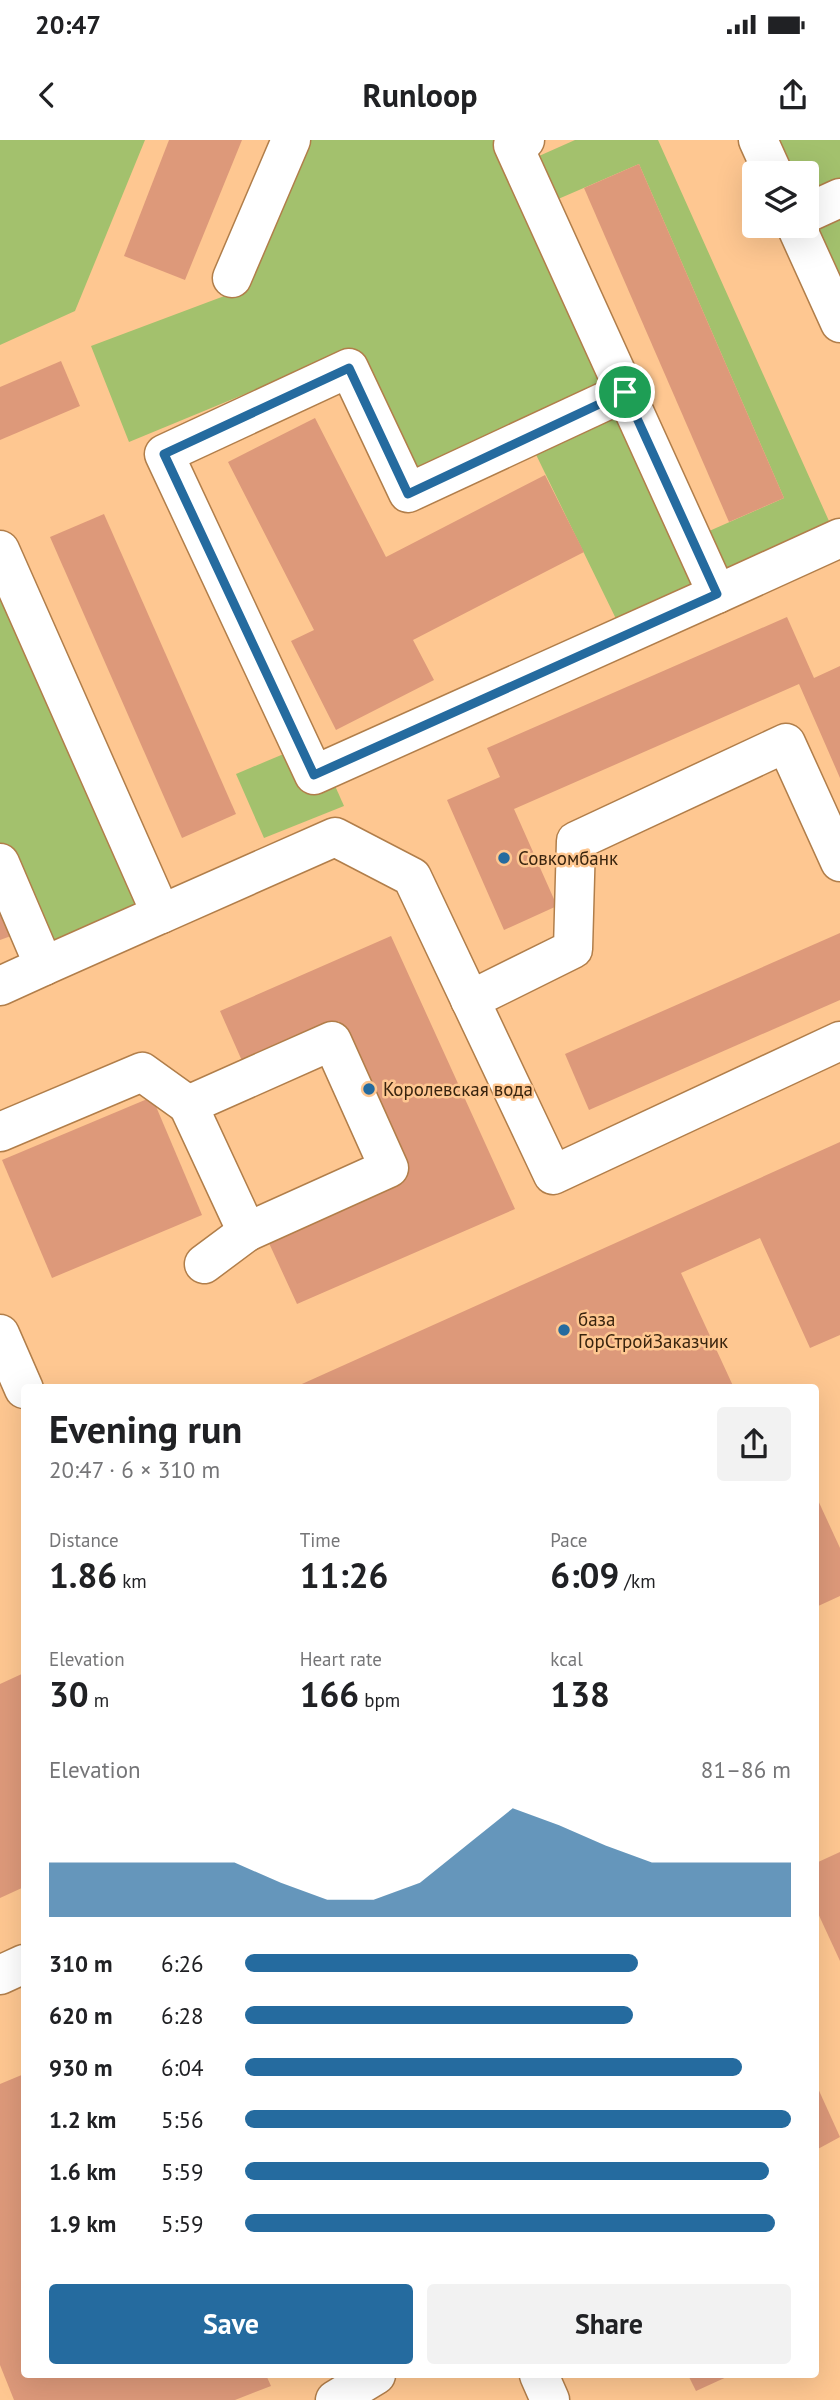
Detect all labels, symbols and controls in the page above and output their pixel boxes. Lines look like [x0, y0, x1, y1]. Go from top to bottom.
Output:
text: 20:47 [35, 8, 101, 41]
text: Runloop [363, 74, 477, 116]
icon: back [28, 76, 66, 114]
icon: share [774, 76, 812, 114]
map controls [742, 161, 819, 238]
button: layers [742, 161, 819, 238]
pin [595, 362, 655, 422]
icon: arrive [606, 373, 644, 411]
place label: Совкомбанк [518, 846, 618, 870]
marker: Совкомбанк [496, 850, 512, 866]
place label: Королевская вода [383, 1077, 533, 1101]
marker: Королевская вода [361, 1081, 377, 1097]
place label: база ГорСтройЗаказчик [578, 1307, 728, 1353]
marker: база ГорСтройЗаказчик [556, 1322, 572, 1338]
text: Evening run [49, 1404, 242, 1453]
button: share [717, 1407, 791, 1481]
text: 20:47 · 6 × 310 m [49, 1455, 220, 1484]
text: Distance [49, 1528, 119, 1552]
text: Time [300, 1528, 340, 1552]
text: Pace [550, 1528, 588, 1552]
text: 1.86 [49, 1552, 117, 1598]
text: 11:26 [300, 1552, 388, 1598]
text: 6:09 [550, 1552, 619, 1598]
text: km [117, 1569, 147, 1593]
text: /km [619, 1569, 656, 1593]
text: Elevation [49, 1647, 125, 1671]
text: Heart rate [300, 1647, 382, 1671]
text: kcal [550, 1647, 583, 1671]
text: 30 [49, 1671, 89, 1717]
text: 166 [300, 1671, 359, 1717]
text: 138 [550, 1671, 610, 1717]
text: m [89, 1688, 109, 1712]
text: bpm [359, 1688, 400, 1712]
text: Elevation [49, 1755, 141, 1784]
text: 81–86 m [701, 1755, 791, 1784]
text: 310 m [49, 1949, 112, 1978]
text: 6:26 [161, 1949, 204, 1978]
text: 620 m [49, 2001, 112, 2030]
text: 6:28 [161, 2001, 204, 2030]
text: 930 m [49, 2053, 112, 2082]
text: 6:04 [161, 2053, 204, 2082]
text: 1.2 km [49, 2105, 116, 2134]
text: 5:56 [161, 2105, 204, 2134]
text: 1.6 km [49, 2157, 116, 2186]
text: 5:59 [161, 2157, 204, 2186]
text: 1.9 km [49, 2209, 116, 2238]
text: 5:59 [161, 2209, 204, 2238]
button: Save [49, 2284, 413, 2364]
button: Share [427, 2284, 791, 2364]

